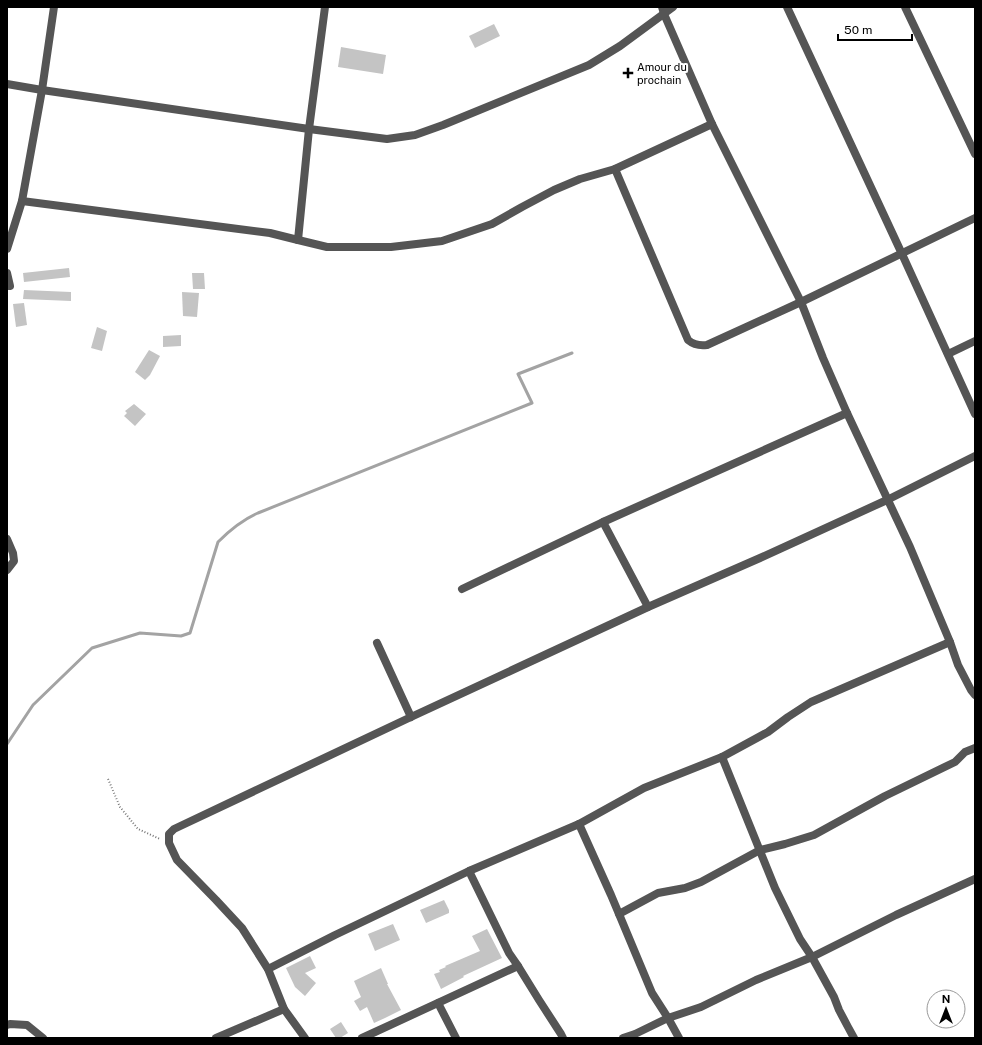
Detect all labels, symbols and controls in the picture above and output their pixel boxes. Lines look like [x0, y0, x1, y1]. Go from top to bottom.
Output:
scale bar [838, 16, 912, 42]
text: 50 m [844, 23, 872, 37]
place label: Amour du prochain [637, 61, 687, 86]
marker: Amour du prochain [622, 67, 634, 79]
north arrow [926, 989, 966, 1029]
text: N [942, 993, 950, 1005]

